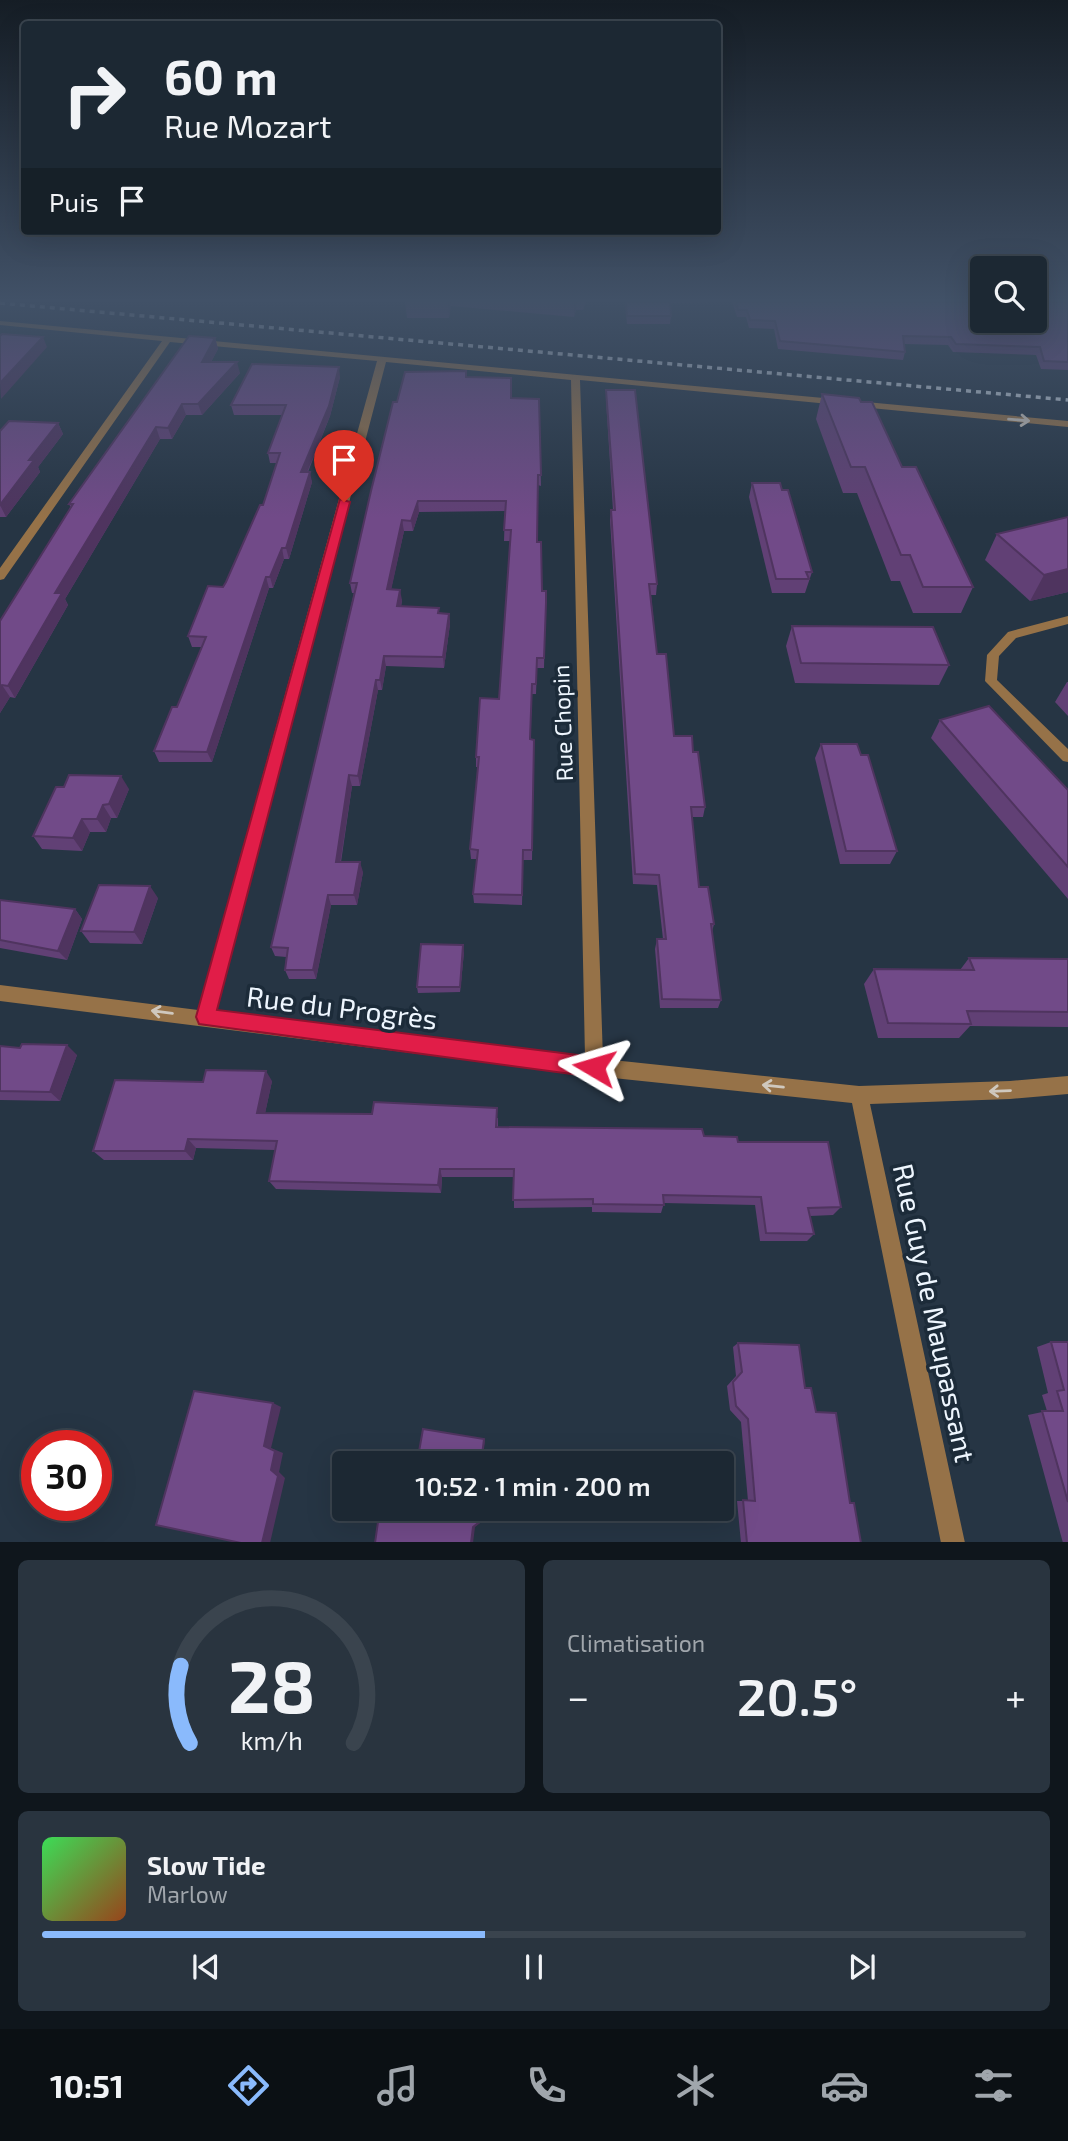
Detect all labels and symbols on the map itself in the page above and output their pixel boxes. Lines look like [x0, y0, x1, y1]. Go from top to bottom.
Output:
one-way arrow [1007, 414, 1030, 427]
pin [314, 430, 374, 502]
street label: Rue Chopin [546, 664, 578, 782]
street label: Rue du Progrès [245, 978, 439, 1036]
one-way arrow [151, 1006, 174, 1019]
position arrow [557, 1030, 631, 1104]
one-way arrow [762, 1079, 785, 1092]
one-way arrow [989, 1084, 1012, 1097]
street label: Rue Guy de Maupassant [887, 1161, 983, 1465]
speed limit sign: 30 [21, 1430, 112, 1521]

